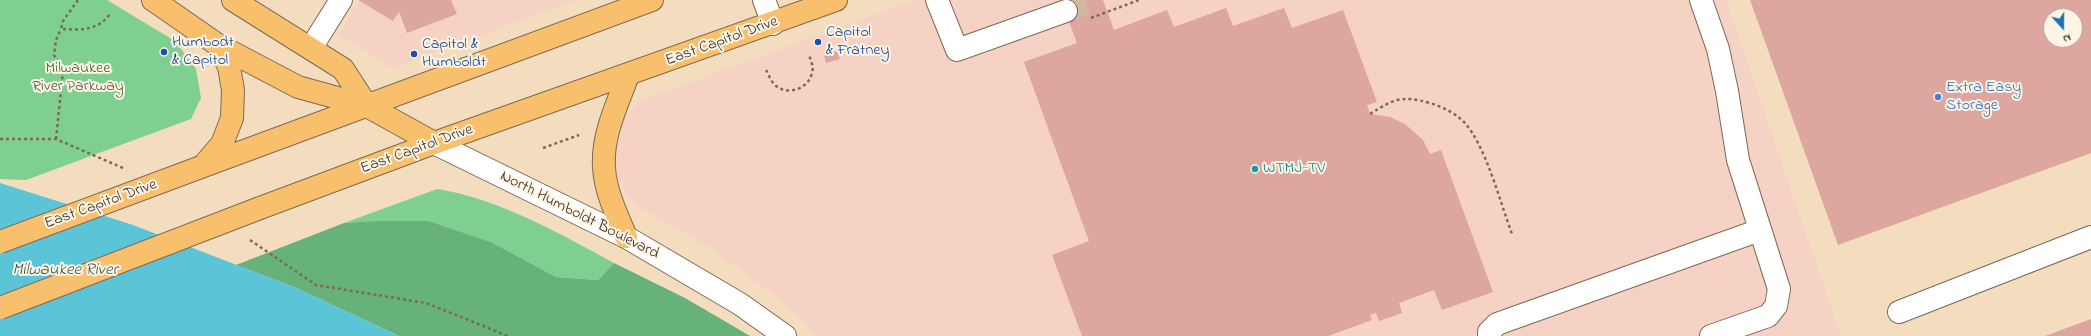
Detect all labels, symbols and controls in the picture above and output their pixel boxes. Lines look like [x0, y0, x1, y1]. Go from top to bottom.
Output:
north arrow [2043, 8, 2083, 48]
street label: East Capitol Drive [663, 13, 781, 71]
place label: Capitol & Fratney [826, 23, 889, 61]
text: N [2061, 29, 2073, 47]
place label: Humbodt & Capitol [172, 33, 234, 71]
place label: Capitol & Humboldt [422, 35, 486, 73]
marker: Capitol & Fratney [813, 37, 823, 47]
marker: Humbodt & Capitol [159, 47, 169, 57]
marker: Capitol & Humboldt [409, 49, 419, 59]
park label: Milwaukee River Parkway [32, 59, 124, 97]
place label: Extra Easy Storage [1946, 78, 2021, 116]
marker: Extra Easy Storage [1933, 92, 1943, 102]
street label: East Capitol Drive [358, 121, 476, 179]
place label: WTMJ-TV [1263, 159, 1325, 179]
marker: WTMJ-TV [1250, 164, 1260, 174]
street label: North Humboldt Boulevard [496, 167, 662, 265]
street label: East Capitol Drive [42, 176, 160, 234]
water label: Milwaukee River [12, 261, 118, 281]

